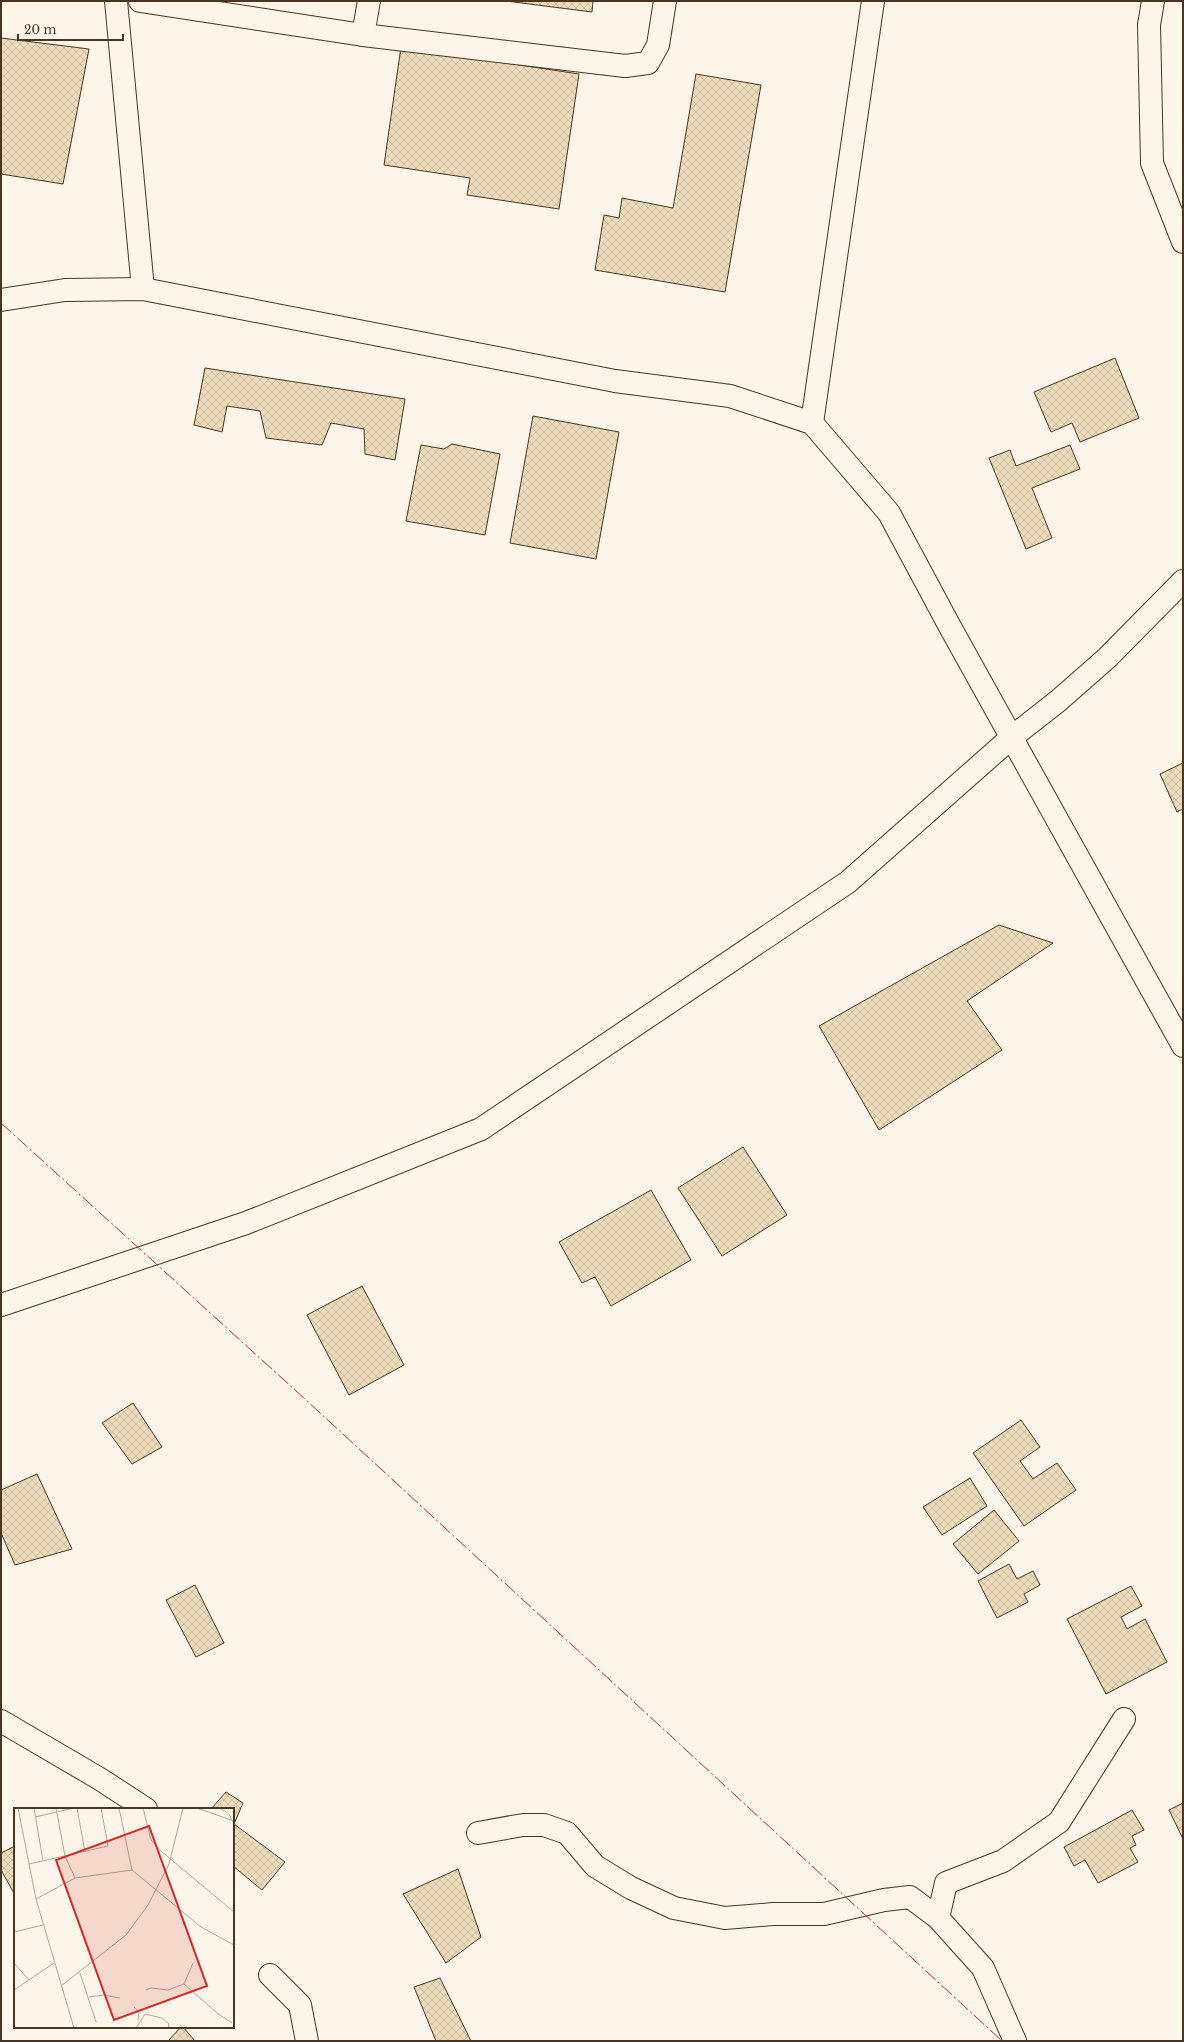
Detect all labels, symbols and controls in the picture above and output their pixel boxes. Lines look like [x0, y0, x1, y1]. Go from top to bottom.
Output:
scale bar [18, 16, 123, 42]
text: 20 m [24, 22, 56, 37]
inset map [14, 1808, 234, 2028]

